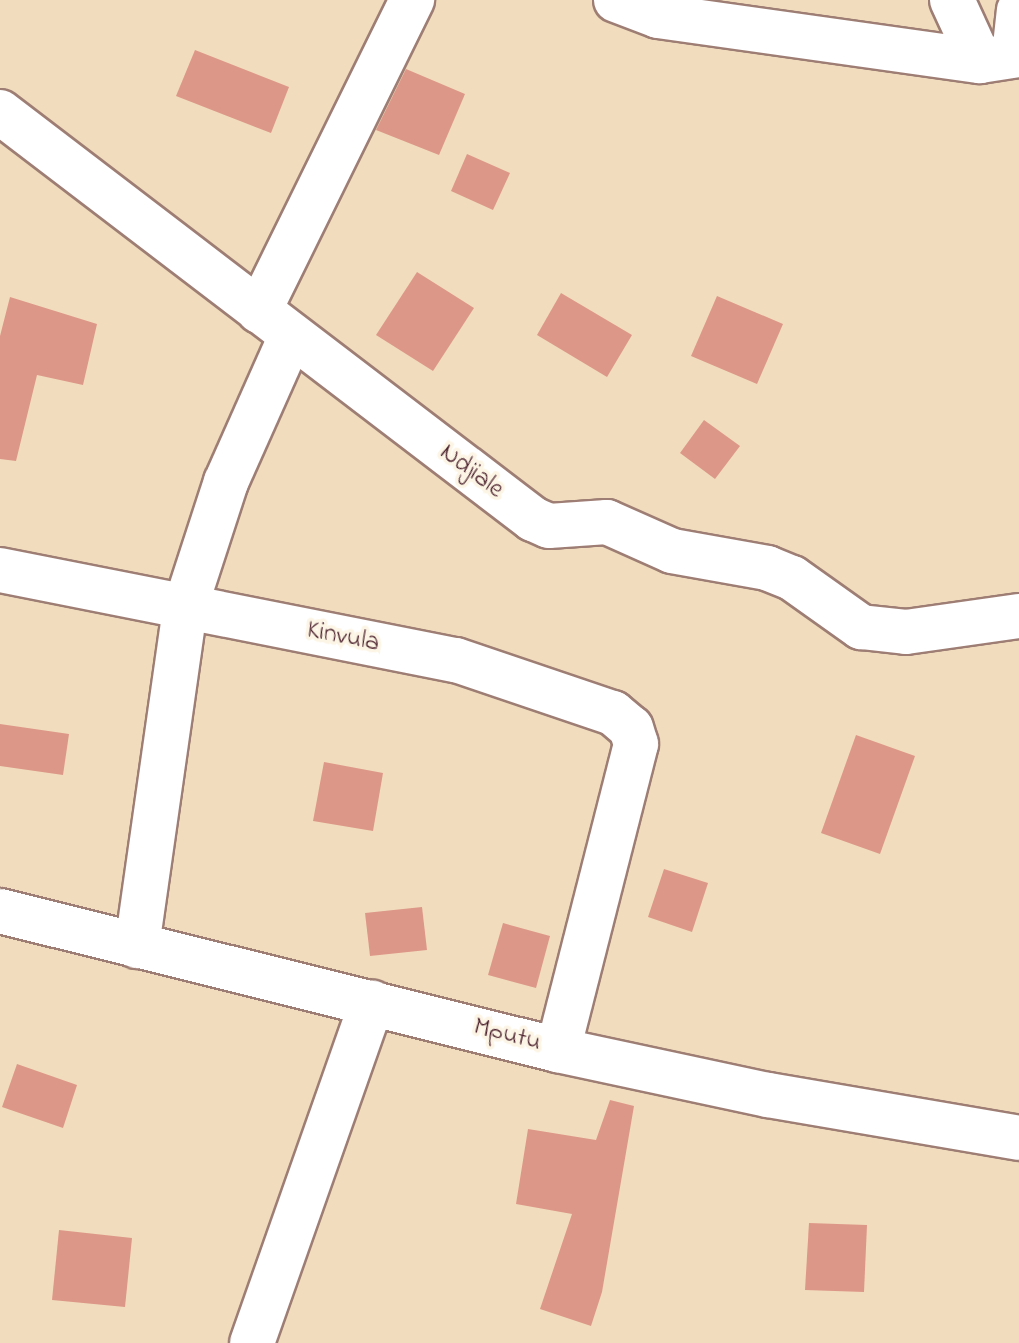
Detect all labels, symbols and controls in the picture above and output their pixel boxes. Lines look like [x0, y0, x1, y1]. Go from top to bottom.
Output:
street label: Ndjiale [433, 438, 509, 506]
street label: Kinvula [304, 616, 382, 660]
street label: Mputu [470, 1013, 544, 1059]

